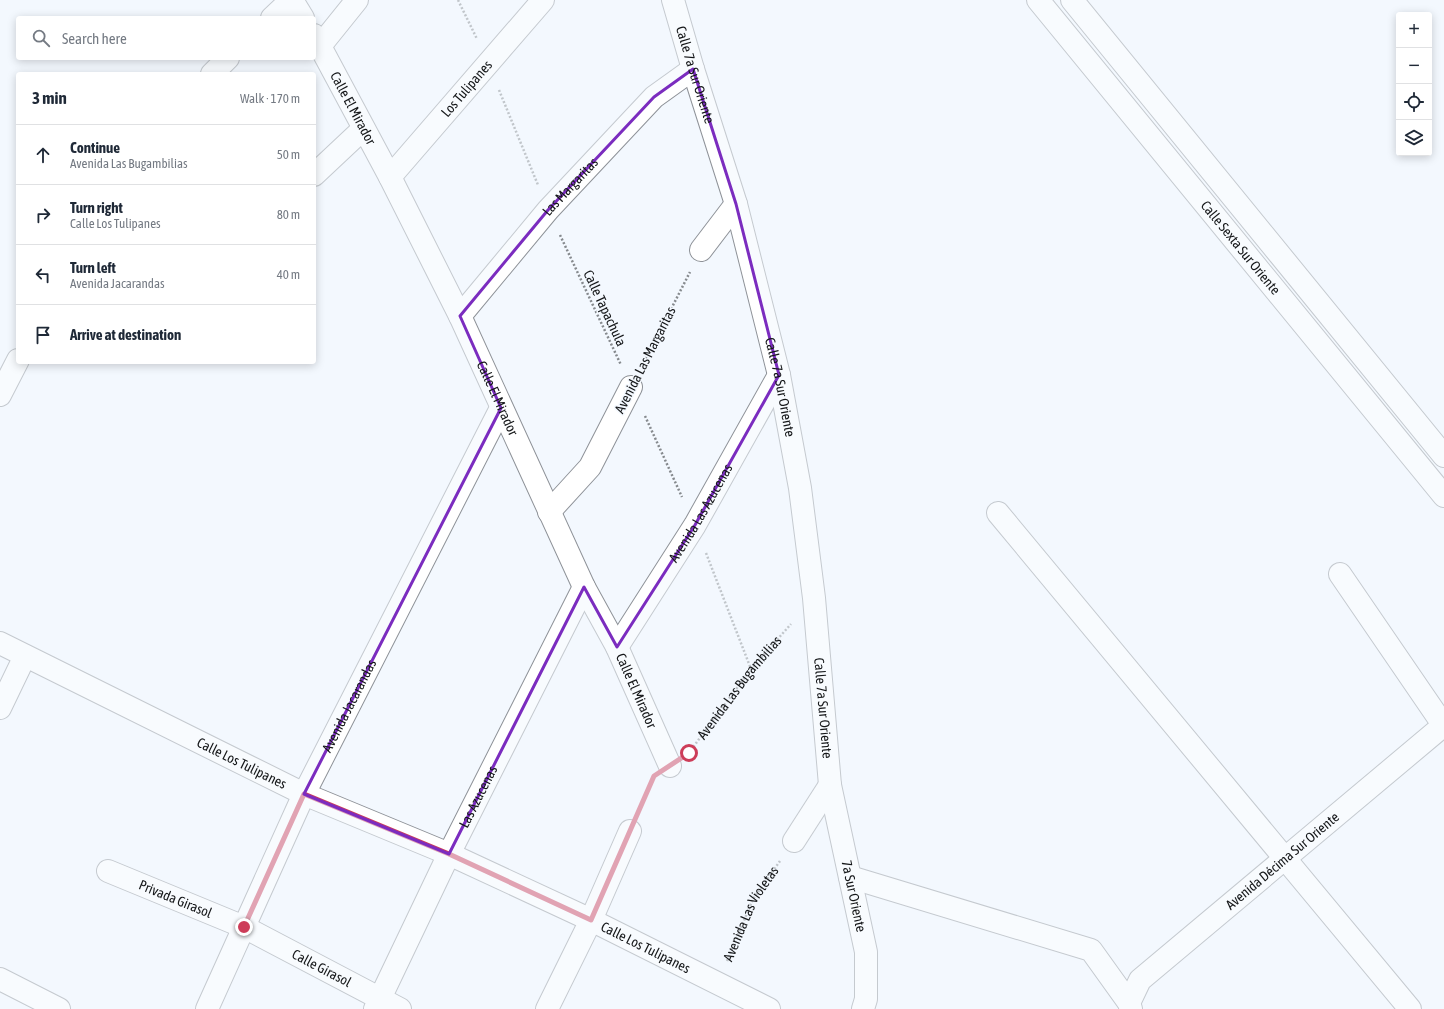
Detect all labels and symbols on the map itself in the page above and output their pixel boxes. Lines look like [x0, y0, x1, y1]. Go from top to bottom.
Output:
street label: Calle 7a Sur Oriente [673, 24, 718, 125]
street label: Los Tulipanes [438, 57, 495, 120]
street label: Calle El Mirador [327, 69, 380, 148]
street label: Las Margaritas [539, 154, 601, 219]
street label: Calle Sexta Sur Oriente [1198, 198, 1284, 298]
street label: Calle Tapachula [580, 267, 630, 349]
street label: Avenida Las Margaritas [611, 304, 679, 416]
street label: Calle 7a Sur Oriente [762, 336, 798, 438]
street label: Calle El Mirador [474, 358, 522, 439]
street label: Avenida Las Azucenas [665, 461, 736, 565]
street label: Avenida Las Bugambilias [694, 633, 785, 742]
street label: Calle El Mirador [613, 651, 660, 731]
street label: Avenida Jacarandas [319, 657, 379, 755]
street label: Calle 7a Sur Oriente [811, 657, 836, 759]
street label: Calle Los Tulipanes [194, 734, 289, 792]
route start [680, 744, 698, 762]
street label: Las Azucenas [456, 763, 500, 830]
street label: Avenida Décima Sur Oriente [1222, 809, 1342, 913]
street label: 7a Sur Oriente [838, 859, 869, 933]
street label: Avenida Las Violetas [720, 863, 782, 964]
street label: Privada Girasol [136, 877, 215, 921]
route end [235, 918, 253, 936]
street label: Calle Los Tulipanes [598, 918, 693, 976]
street label: Calle Girasol [289, 946, 354, 990]

